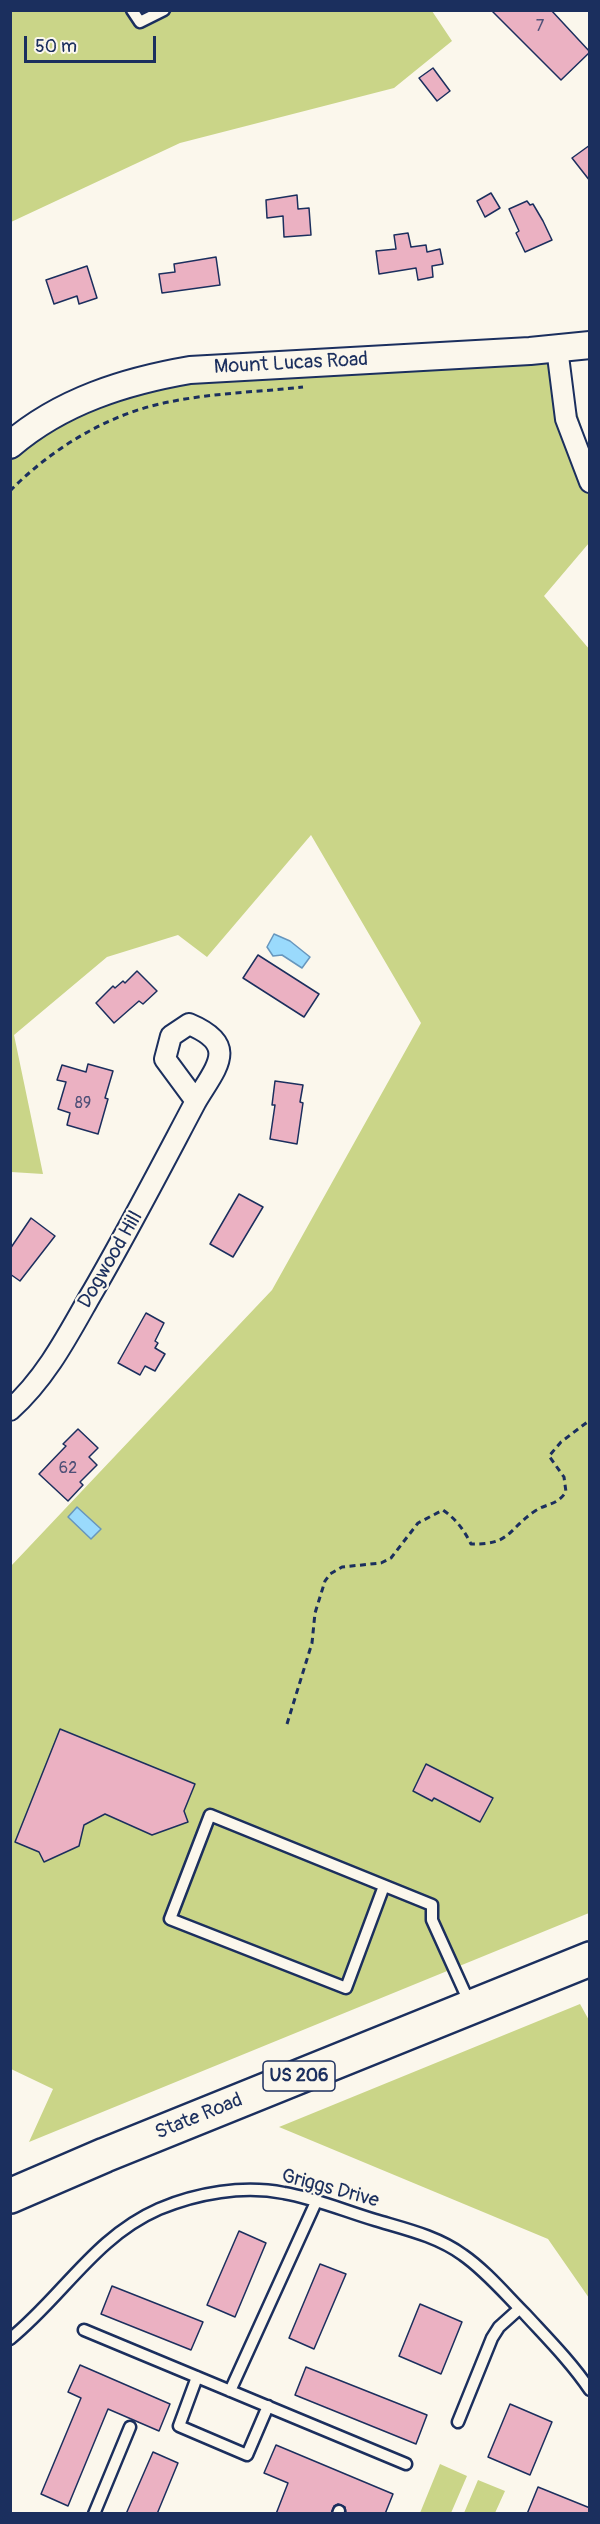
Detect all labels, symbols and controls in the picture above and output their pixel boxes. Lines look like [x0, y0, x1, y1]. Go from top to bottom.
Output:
house number: 7 [536, 17, 544, 37]
scale bar [27, 24, 159, 62]
text: 50 m [35, 35, 77, 58]
street label: Mount Lucas Road [213, 348, 369, 380]
house number: 89 [75, 1094, 91, 1114]
street label: Dogwood Hill [74, 1207, 148, 1313]
house number: 62 [59, 1459, 77, 1479]
road number: US 206 [263, 2061, 335, 2091]
street label: State Road [152, 2089, 246, 2145]
street label: Griggs Drive [279, 2164, 381, 2214]

